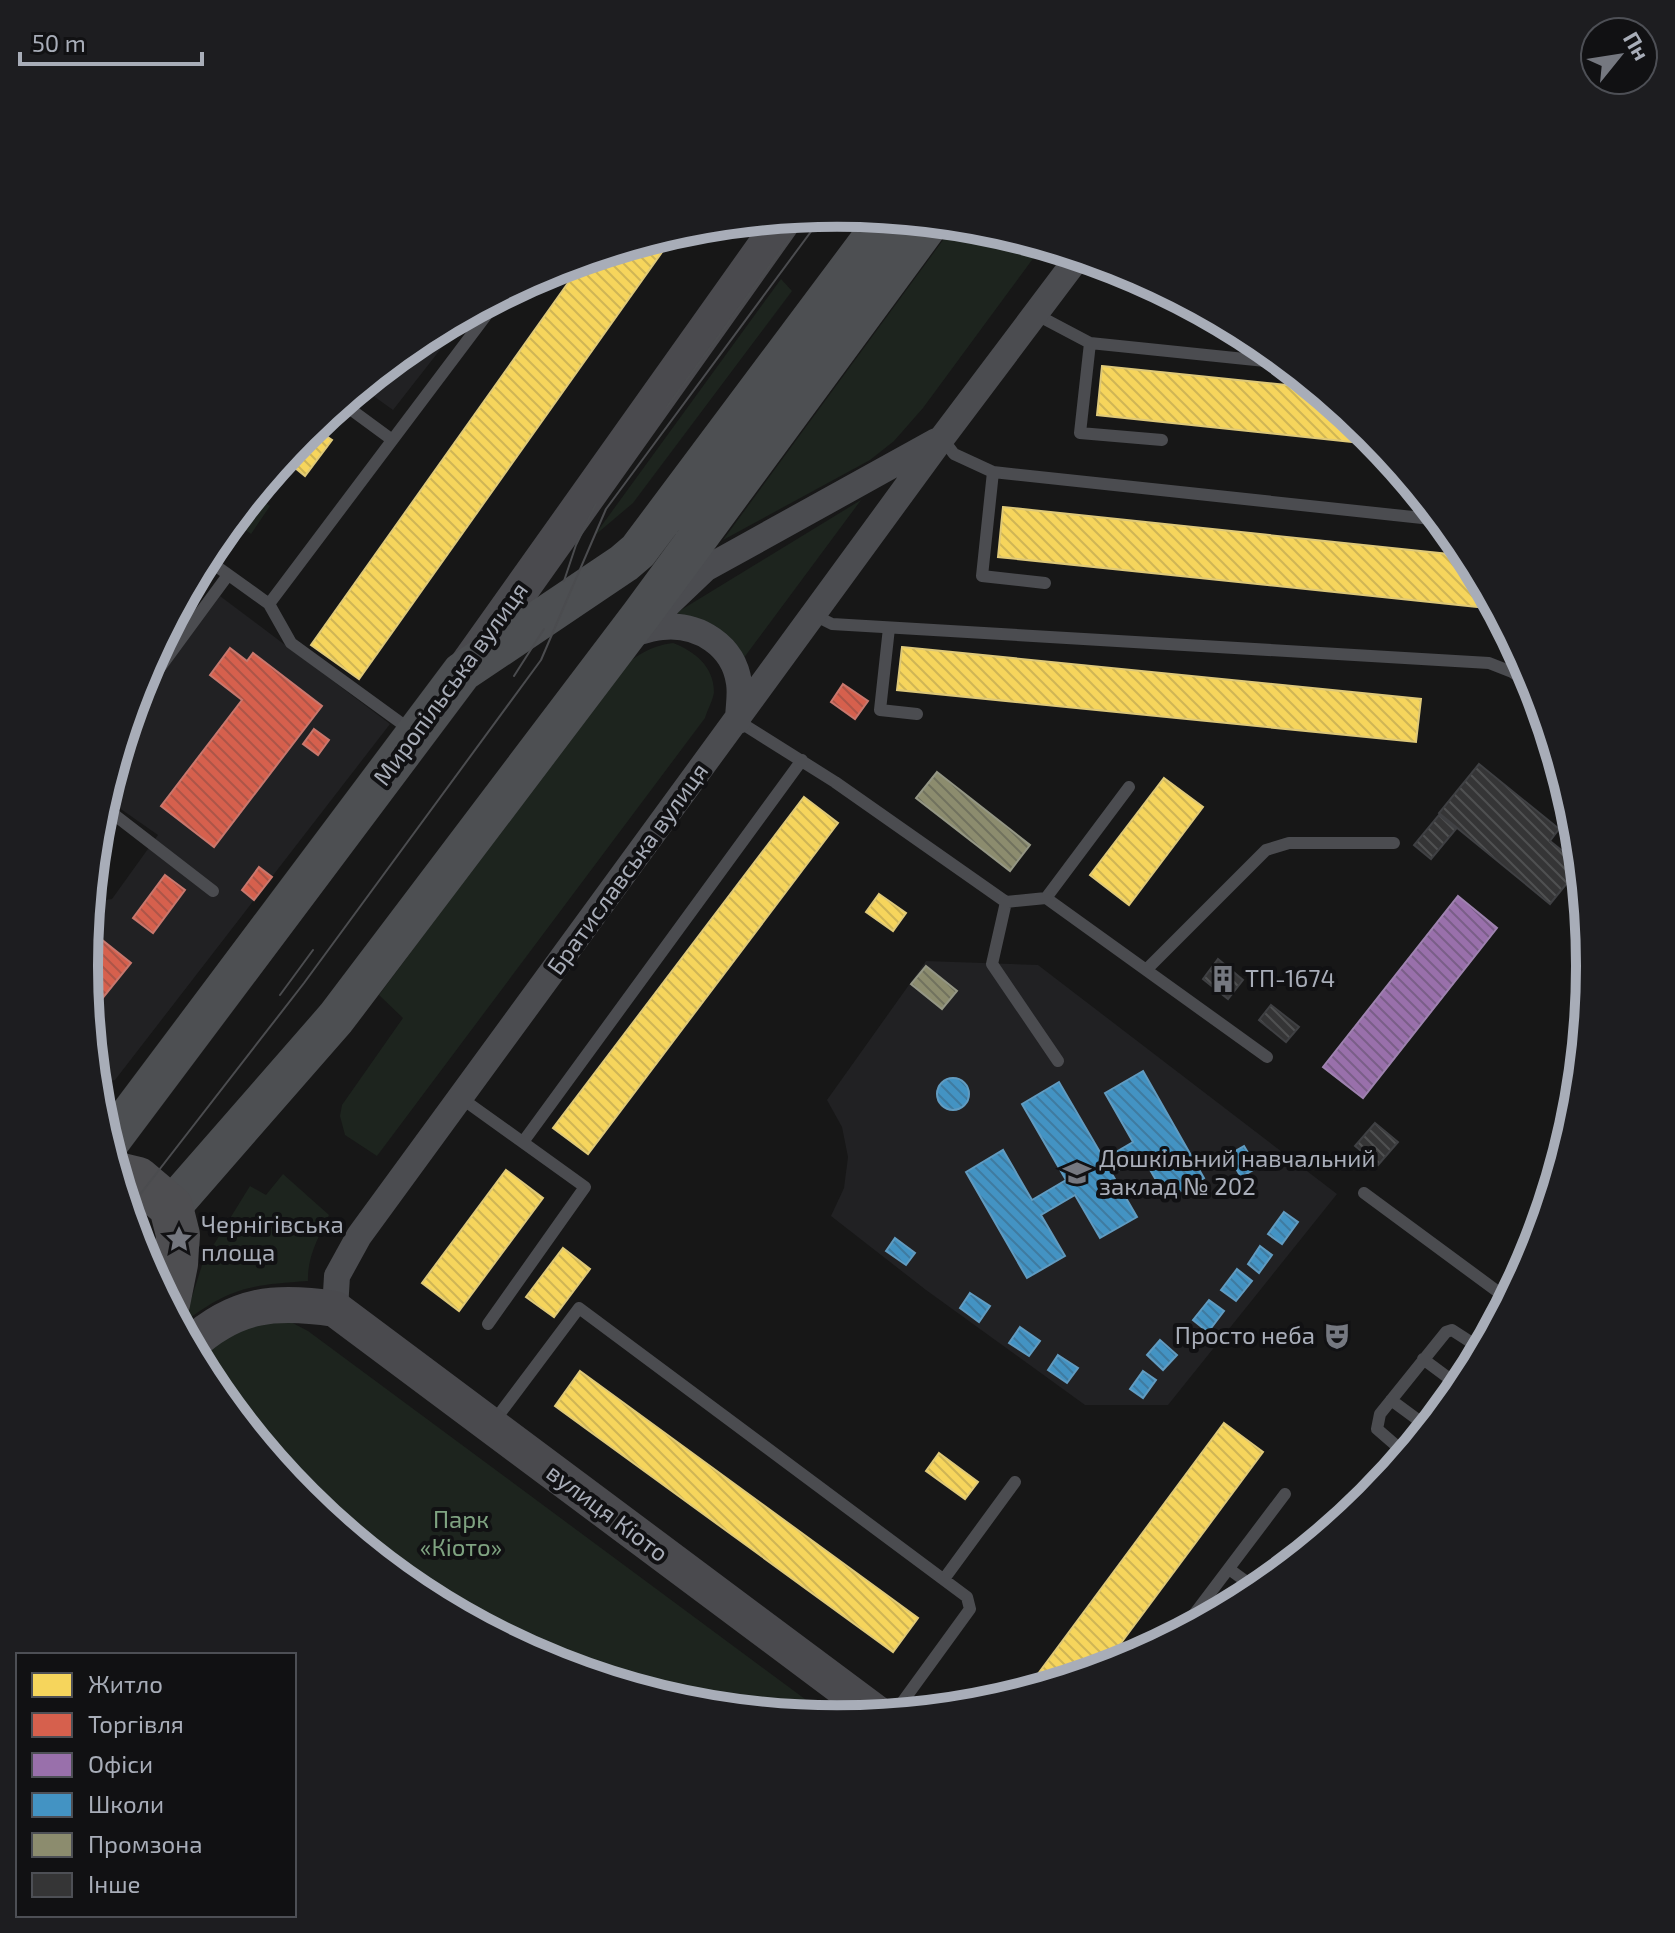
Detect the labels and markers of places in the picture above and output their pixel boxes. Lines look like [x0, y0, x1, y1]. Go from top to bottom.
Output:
place label: ТП-1674 [1245, 963, 1335, 992]
building icon: ТП-1674 [1208, 964, 1238, 994]
place label: Дошкільний навчальний заклад № 202 [1099, 1143, 1375, 1200]
school or university icon: Дошкільний навчальний заклад № 202 [1062, 1158, 1092, 1188]
place label: Чернігівська площа [201, 1209, 344, 1266]
place icon: Чернігівська площа [164, 1224, 194, 1254]
place label: Просто неба [1175, 1320, 1315, 1349]
theatre icon: Просто неба [1322, 1321, 1352, 1351]

